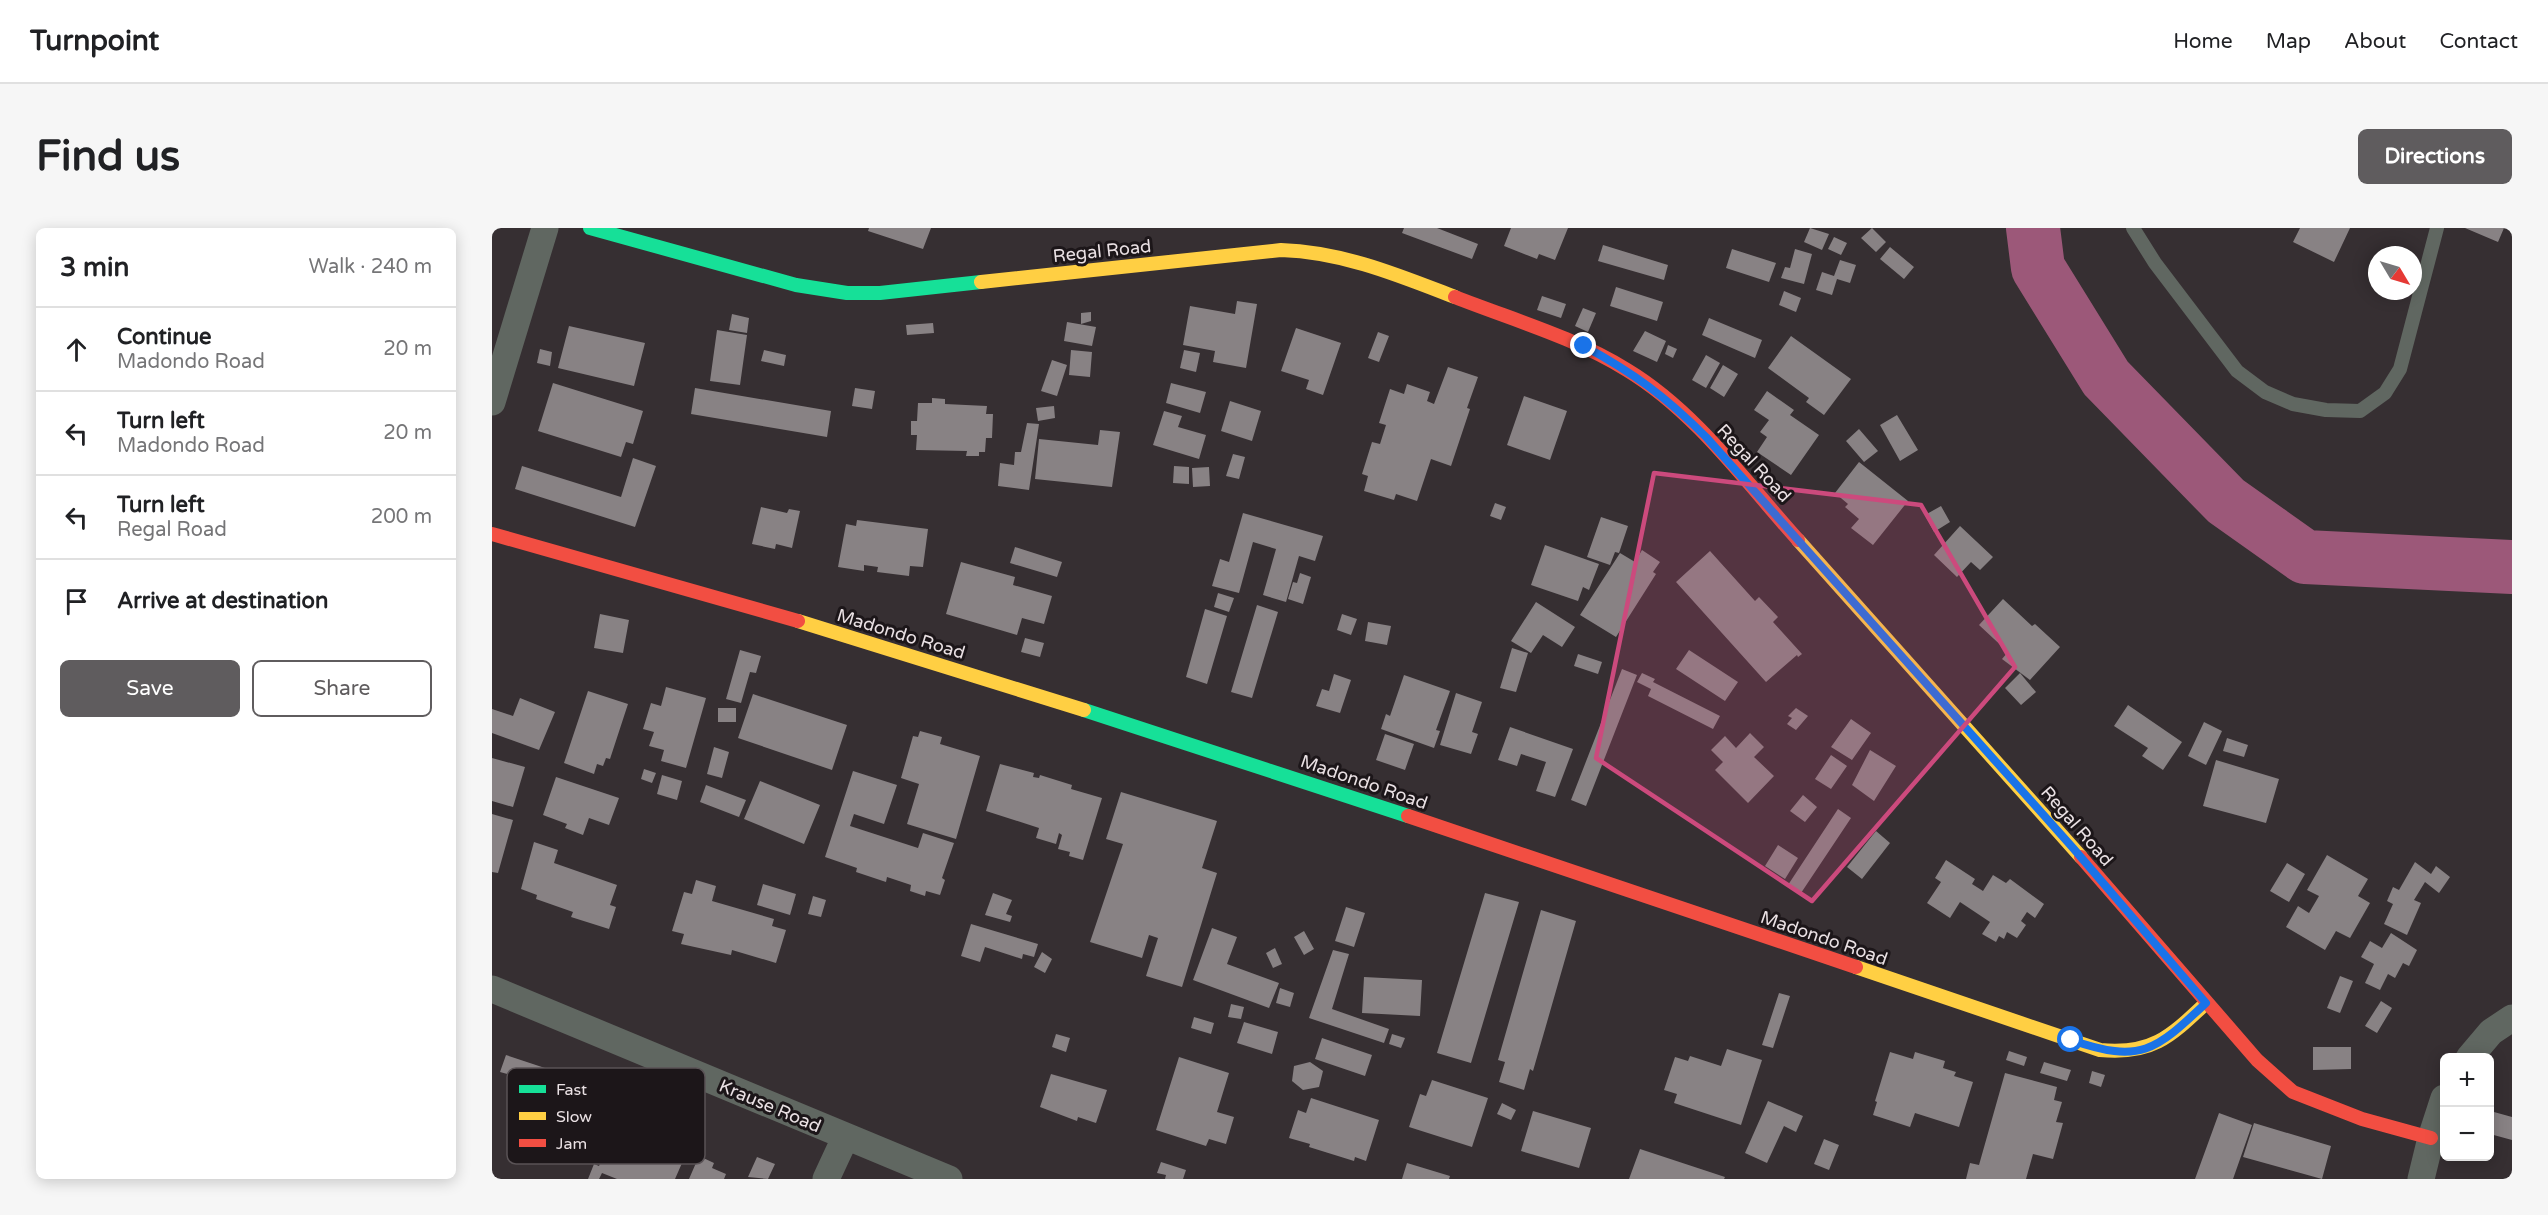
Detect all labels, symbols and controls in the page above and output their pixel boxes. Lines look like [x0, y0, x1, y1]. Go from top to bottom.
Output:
text: Turnpoint [30, 24, 159, 58]
text: Home [2173, 29, 2233, 54]
text: Map [2266, 29, 2311, 54]
text: About [2344, 29, 2406, 54]
text: Contact [2439, 29, 2518, 54]
button: Directions [2358, 129, 2512, 184]
text: Find us [36, 131, 180, 182]
street label: Regal Road [1052, 235, 1152, 267]
north arrow [2368, 246, 2422, 300]
text: 3 min [60, 252, 129, 283]
text: Walk · 240 m [309, 255, 432, 279]
text: Continue [117, 324, 212, 350]
route end [1570, 332, 1596, 358]
icon: ahead [60, 333, 93, 366]
text: 20 m [383, 337, 432, 361]
text: Madondo Road [117, 350, 265, 374]
text: Turn left [117, 408, 205, 434]
icon: left [60, 417, 93, 450]
street label: Regal Road [1712, 419, 1796, 507]
text: 20 m [383, 421, 432, 445]
text: Madondo Road [117, 434, 265, 458]
text: Turn left [117, 492, 205, 518]
icon: left [60, 501, 93, 534]
text: 200 m [371, 505, 432, 529]
text: Regal Road [117, 518, 227, 542]
icon: arrive [60, 585, 93, 618]
text: Arrive at destination [117, 588, 328, 614]
street label: Madondo Road [834, 604, 968, 664]
button: Save [60, 660, 240, 717]
button: Share [252, 660, 432, 717]
street label: Madondo Road [1298, 750, 1430, 814]
street label: Regal Road [2036, 781, 2118, 871]
street label: Madondo Road [1758, 906, 1890, 970]
route start [2057, 1026, 2083, 1052]
map controls [2440, 1053, 2494, 1161]
button: + [2440, 1053, 2494, 1107]
legend [507, 1068, 705, 1164]
street label: Krause Road [716, 1075, 824, 1137]
text: Fast [556, 1080, 587, 1100]
text: Slow [556, 1107, 592, 1127]
button: − [2440, 1107, 2494, 1161]
text: Jam [556, 1134, 587, 1154]

